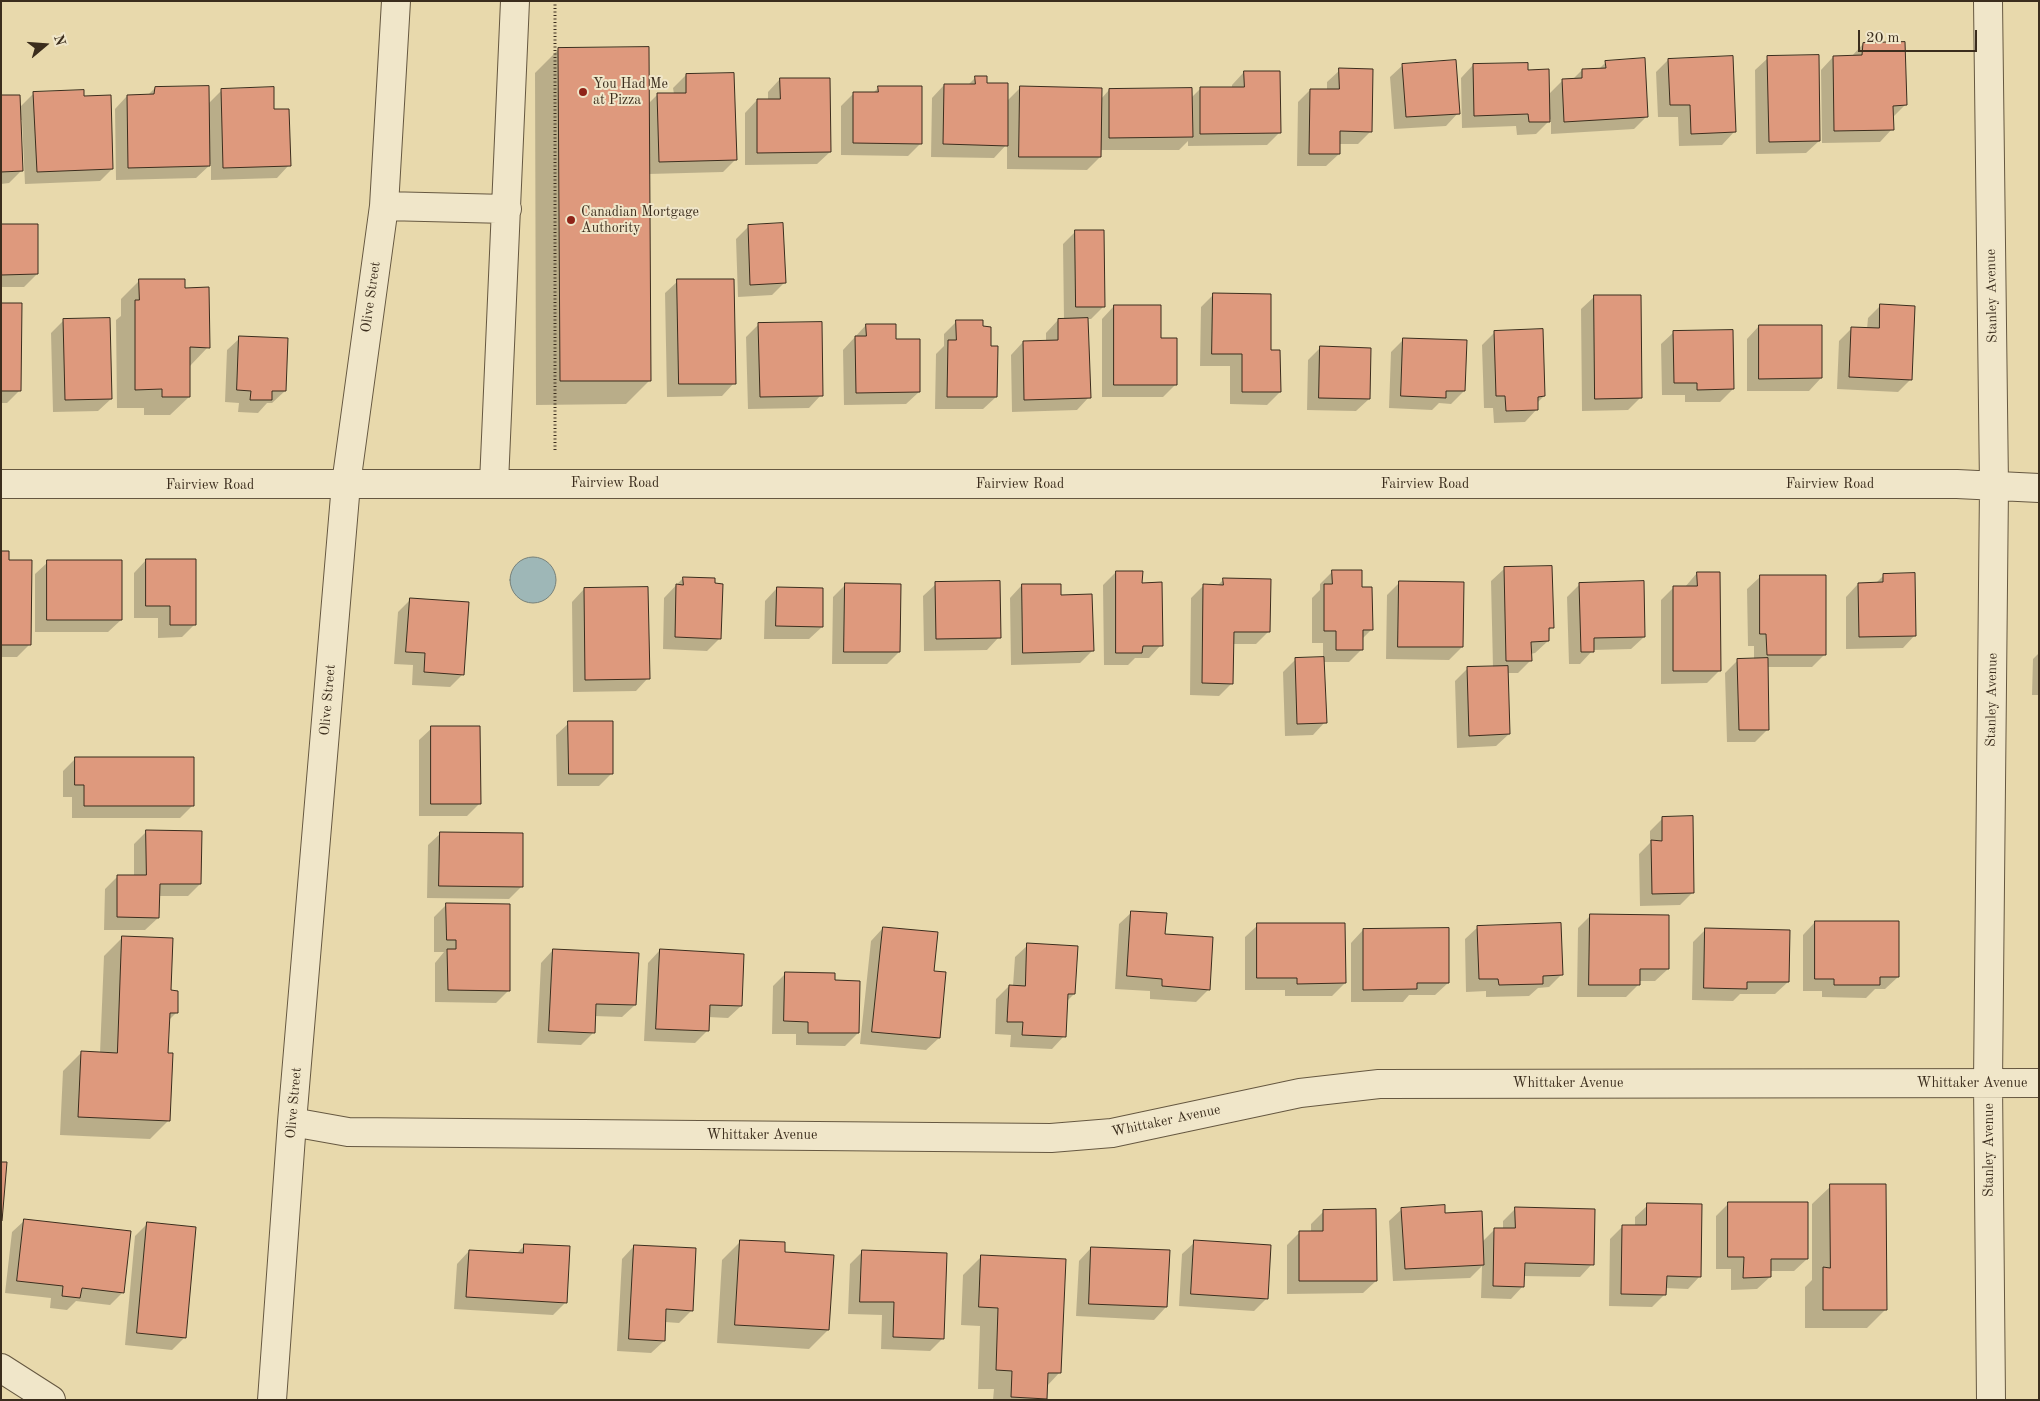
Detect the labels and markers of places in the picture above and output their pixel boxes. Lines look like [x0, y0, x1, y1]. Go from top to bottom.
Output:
place label: You Had Me at Pizza [593, 76, 668, 108]
marker: You Had Me at Pizza [577, 86, 589, 98]
place label: Canadian Mortgage Authority [581, 204, 699, 236]
marker: Canadian Mortgage Authority [565, 214, 577, 226]

